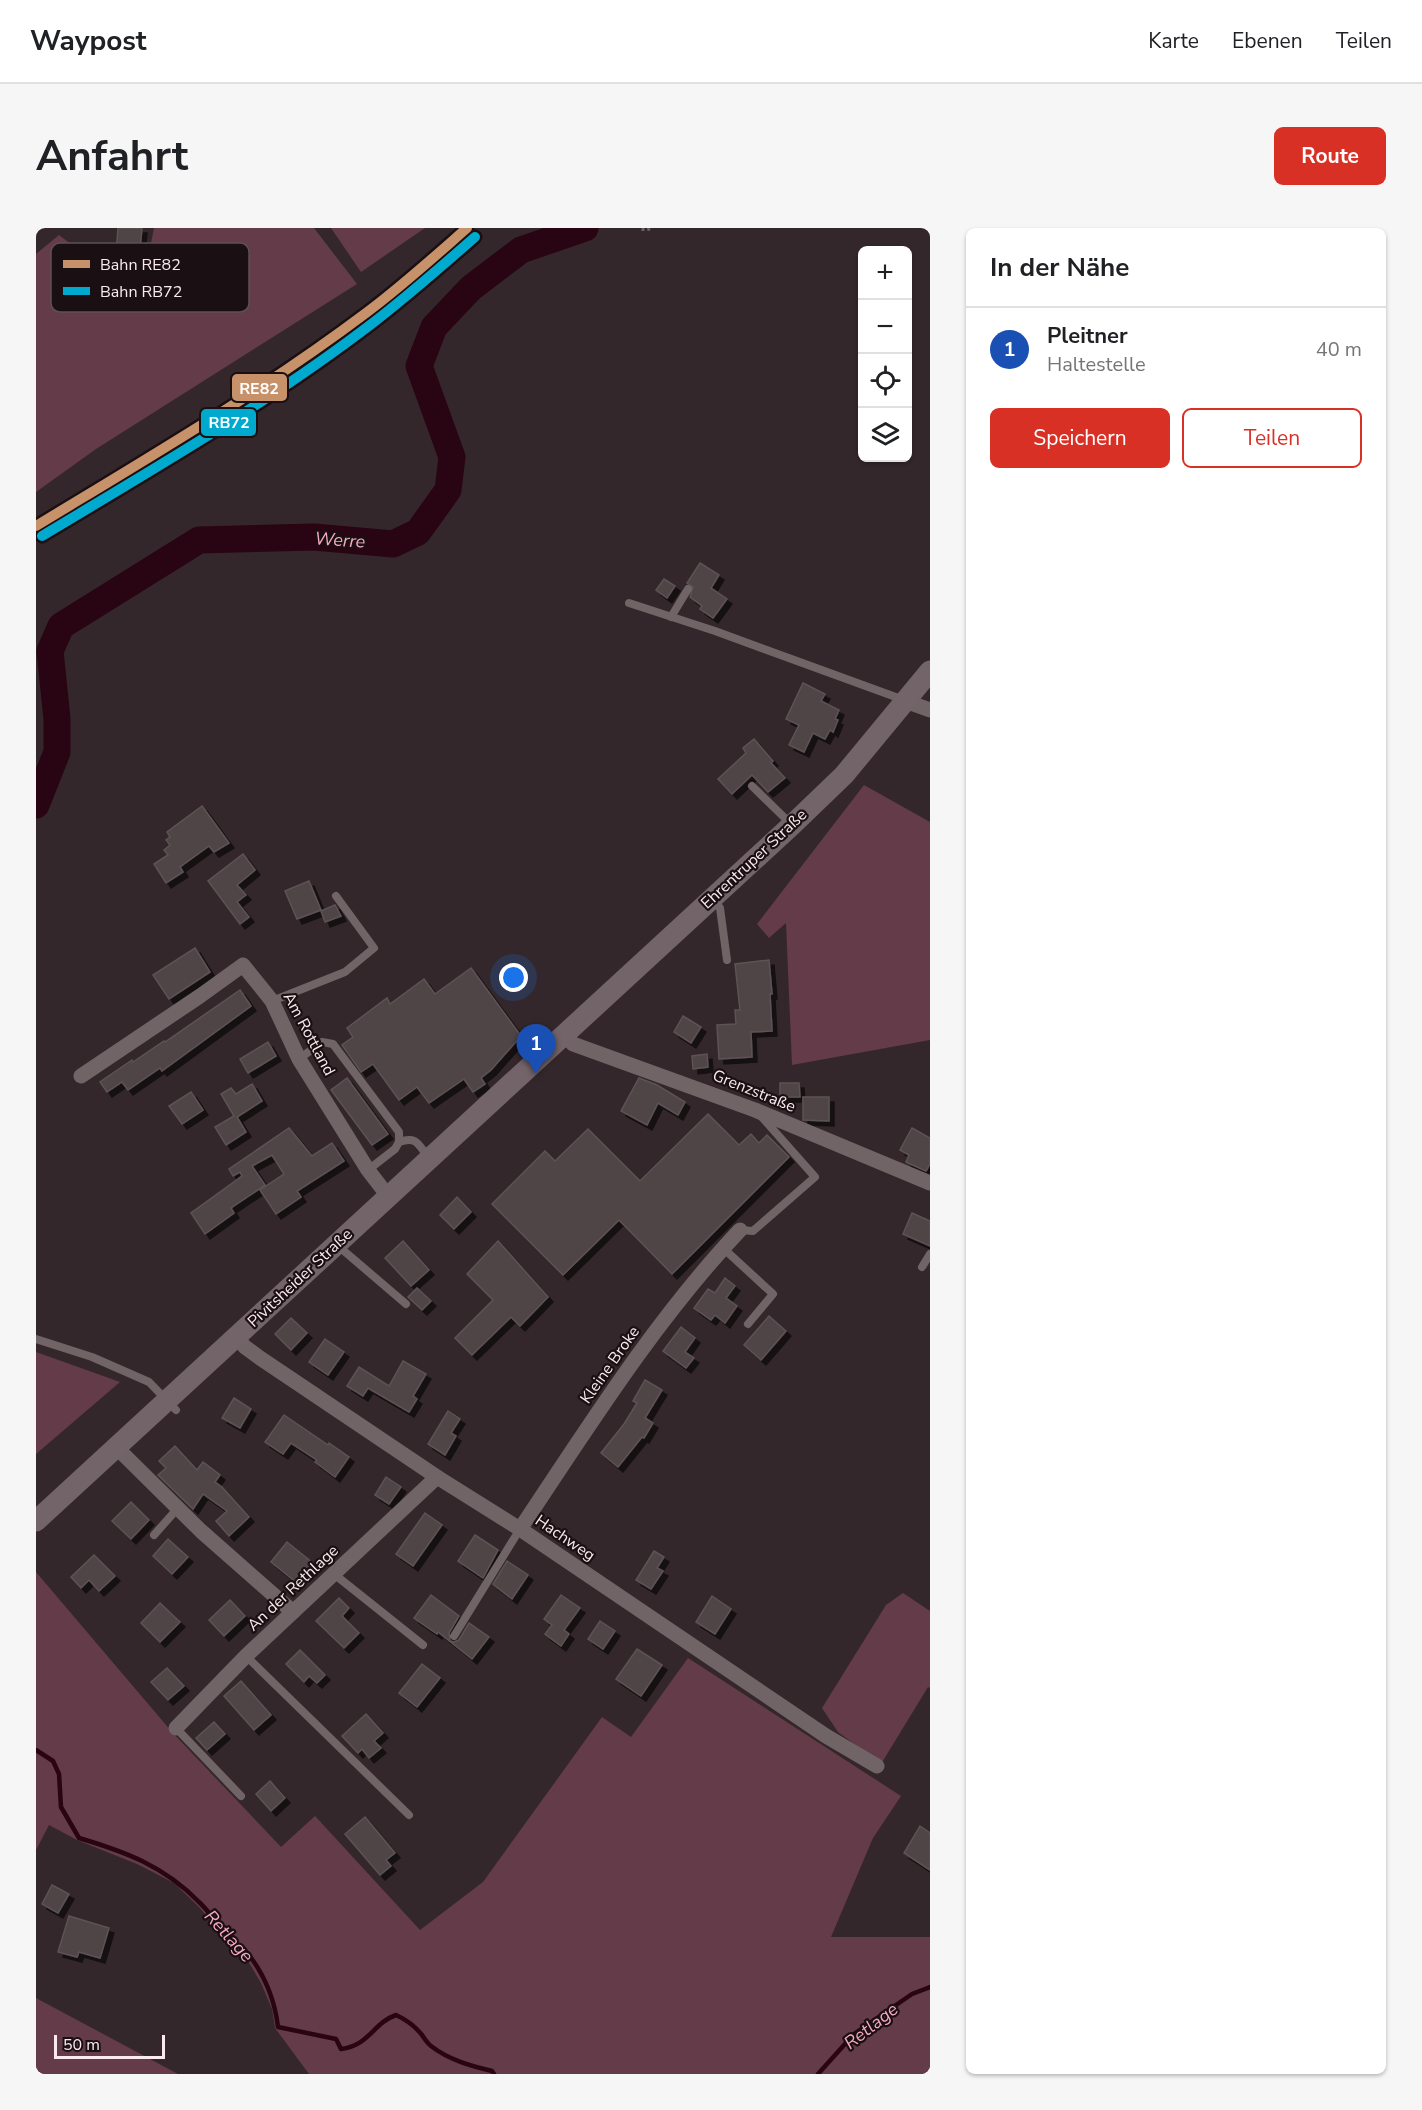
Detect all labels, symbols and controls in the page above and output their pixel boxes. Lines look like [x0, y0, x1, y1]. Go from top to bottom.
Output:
text: Waypost [30, 22, 147, 60]
text: Karte [1148, 27, 1199, 55]
text: Ebenen [1232, 27, 1303, 55]
text: Teilen [1336, 27, 1392, 55]
button: Route [1274, 127, 1386, 185]
text: Anfahrt [36, 128, 188, 185]
legend [51, 243, 249, 312]
map controls [858, 246, 912, 462]
button: + [858, 246, 912, 300]
text: In der Nähe [990, 250, 1129, 285]
text: Bahn RE82 [100, 254, 181, 276]
text: Bahn RB72 [100, 281, 182, 303]
button: − [858, 300, 912, 354]
text: Pleitner [1047, 321, 1128, 351]
text: 1 [1004, 336, 1016, 363]
text: 40 m [1316, 336, 1362, 363]
text: Haltestelle [1047, 351, 1146, 378]
button: locate [858, 354, 912, 408]
line badge: RE82 [231, 373, 288, 402]
text: RE82 [239, 378, 279, 400]
line badge: RB72 [200, 408, 257, 437]
button: layers [858, 408, 912, 462]
button: Speichern [990, 408, 1170, 468]
button: Teilen [1182, 408, 1362, 468]
text: RB72 [208, 412, 250, 434]
water label: Werre [314, 526, 367, 554]
street label: Ehrentruper Straße [696, 804, 812, 914]
your location [499, 963, 528, 992]
street label: Am Rottland [278, 988, 340, 1080]
pin: 1 [516, 1024, 556, 1074]
street label: Grenzstraße [709, 1064, 799, 1118]
street label: Pivitsheider Straße [243, 1224, 357, 1332]
street label: Kleine Broke [575, 1322, 645, 1408]
street label: Hachweg [531, 1510, 599, 1566]
street label: An der Rethlage [243, 1540, 343, 1636]
water label: Retlage [199, 1905, 259, 1968]
water label: Retlage [839, 1997, 903, 2055]
scale bar [54, 2032, 165, 2060]
text: 50 m [63, 2034, 100, 2056]

